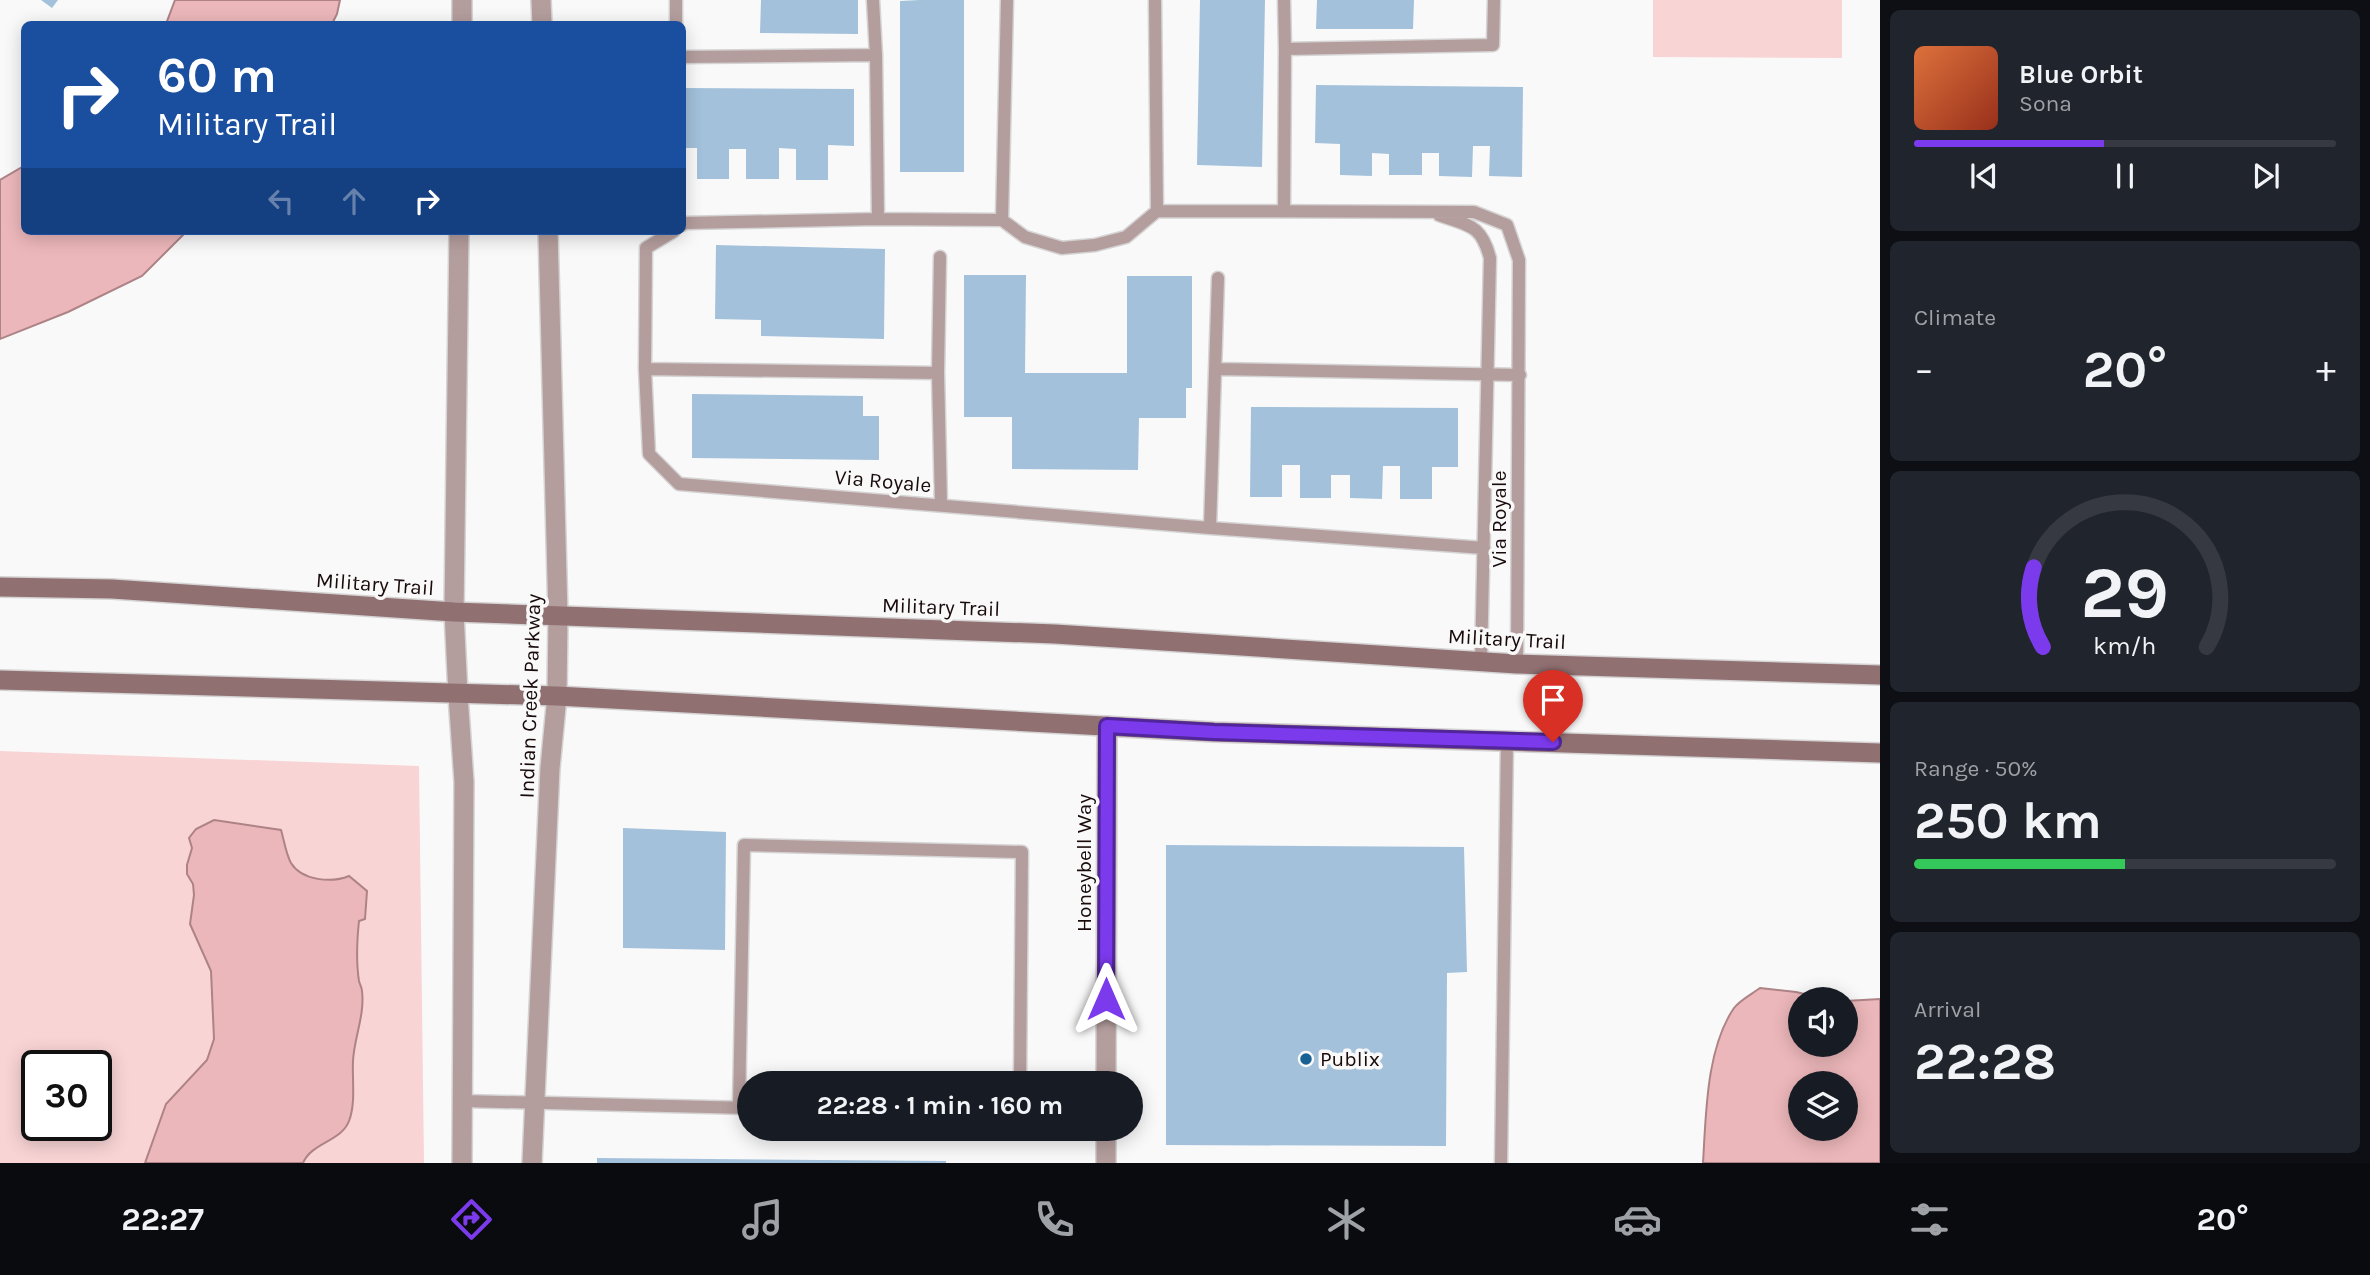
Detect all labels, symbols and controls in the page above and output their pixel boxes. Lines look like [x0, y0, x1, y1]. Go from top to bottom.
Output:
text: 60 m [157, 47, 277, 104]
icon: right [42, 49, 133, 140]
text: Blue Orbit [2019, 59, 2143, 90]
text: Sona [2019, 90, 2072, 117]
text: Military Trail [157, 106, 337, 143]
icon: previous [1965, 157, 2003, 195]
icon: pause [2106, 157, 2144, 195]
icon: next [2247, 157, 2285, 195]
icon: left [262, 182, 300, 220]
icon: ahead [335, 182, 373, 220]
icon: right [408, 182, 446, 220]
text: Climate [1914, 304, 1996, 331]
text: 20° [2083, 339, 2167, 400]
text: − [1914, 347, 1934, 392]
text: + [2316, 347, 2336, 392]
street label: Via Royale [834, 465, 932, 497]
street label: Via Royale [1487, 471, 1511, 567]
text: 29 [2081, 551, 2169, 636]
street label: Military Trail [315, 568, 435, 600]
street label: Indian Creek Parkway [514, 593, 546, 799]
street label: Military Trail [881, 593, 1001, 621]
street label: Military Trail [1447, 624, 1567, 654]
text: km/h [2093, 631, 2157, 660]
pin [1523, 670, 1583, 742]
icon: arrive [1534, 681, 1572, 719]
text: Range · 50% [1914, 755, 2038, 782]
text: 250 km [1914, 790, 2102, 851]
street label: Honeybell Way [1072, 794, 1096, 932]
position arrow [1069, 962, 1143, 1036]
map controls [1788, 987, 1858, 1141]
button: sound [1788, 987, 1858, 1057]
text: Arrival [1914, 996, 1981, 1023]
text: 22:28 [1914, 1031, 2056, 1092]
place label: Publix [1320, 1047, 1380, 1071]
speed limit sign: 30 [21, 1050, 112, 1141]
marker: Publix [1298, 1051, 1314, 1067]
button: layers [1788, 1071, 1858, 1141]
text: 22:28 · 1 min · 160 m [817, 1090, 1063, 1121]
icon: directions [447, 1195, 496, 1244]
icon: music [738, 1195, 787, 1244]
icon: phone [1030, 1195, 1079, 1244]
icon: climate [1322, 1195, 1371, 1244]
icon: car [1613, 1195, 1662, 1244]
icon: filters [1905, 1195, 1954, 1244]
text: 22:27 [121, 1201, 204, 1238]
text: 20° [2197, 1201, 2249, 1238]

